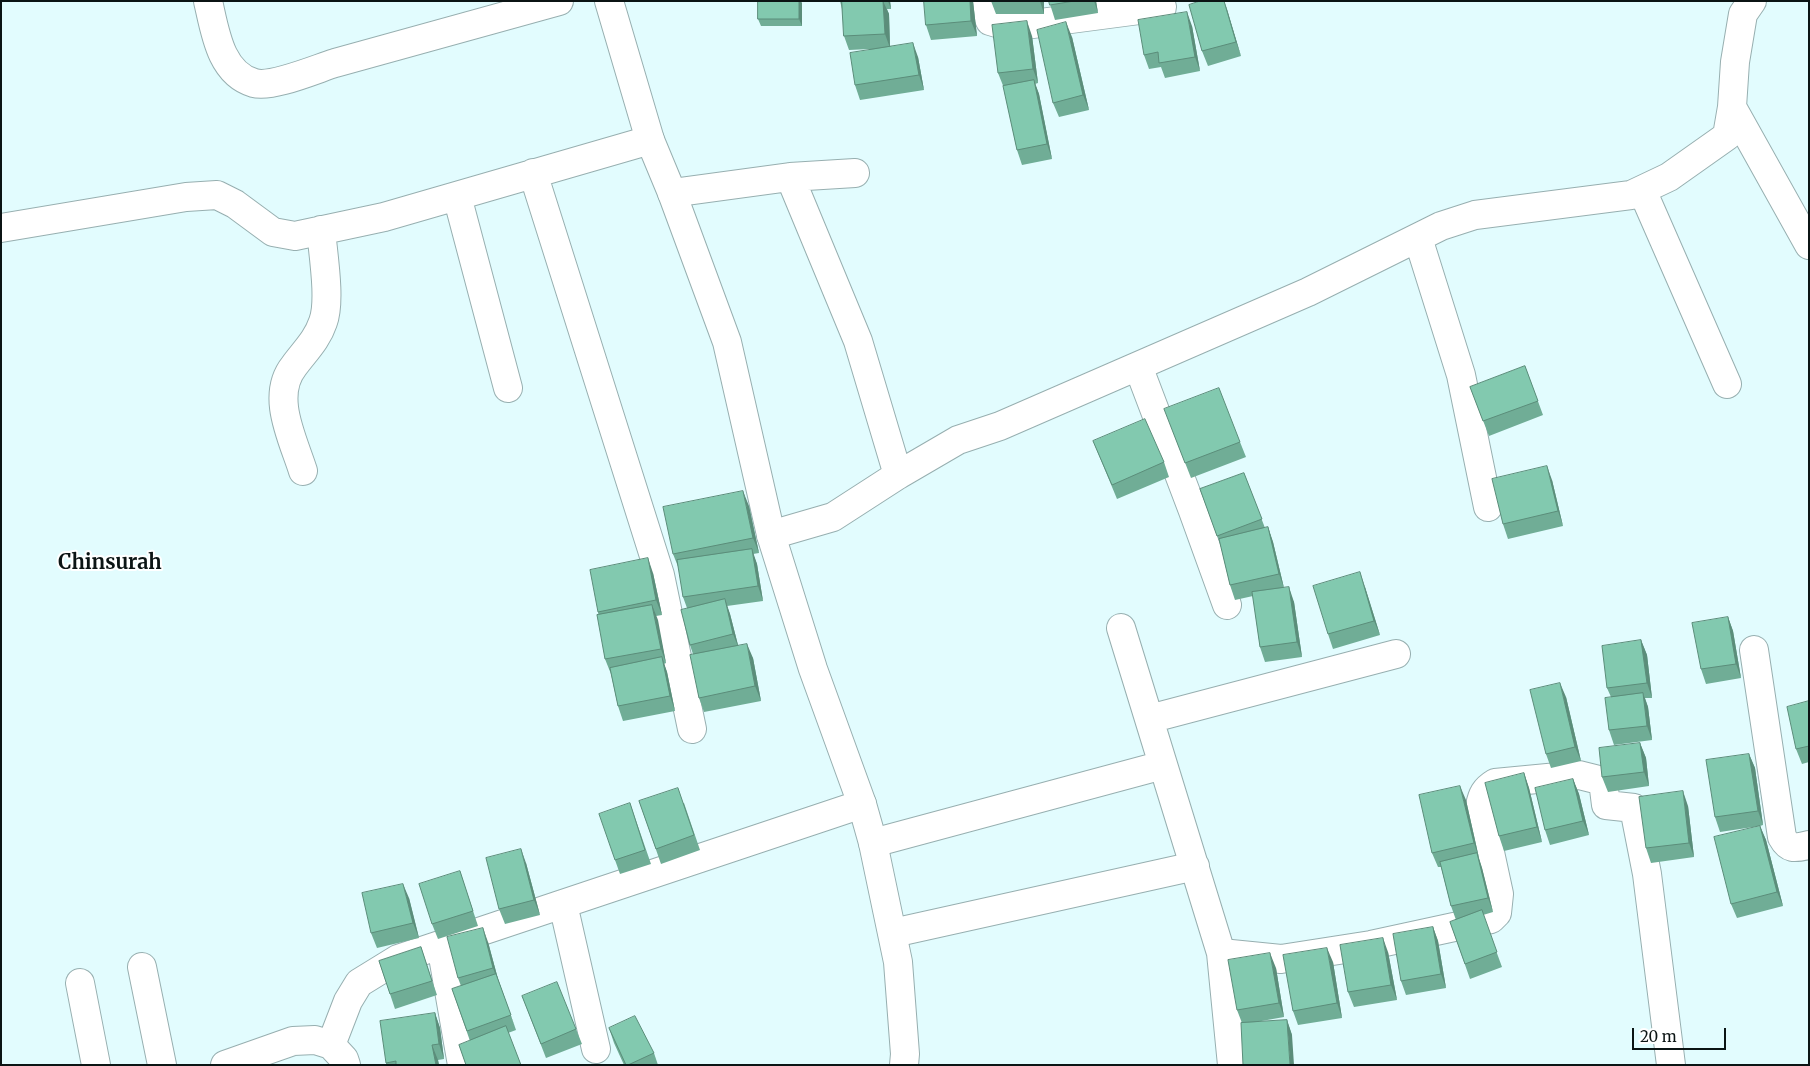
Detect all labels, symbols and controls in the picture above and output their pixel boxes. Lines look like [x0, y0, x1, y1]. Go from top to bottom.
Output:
district label: Chinsurah [58, 551, 162, 575]
scale bar [1635, 1018, 1729, 1050]
text: 20 m [1640, 1027, 1677, 1046]

